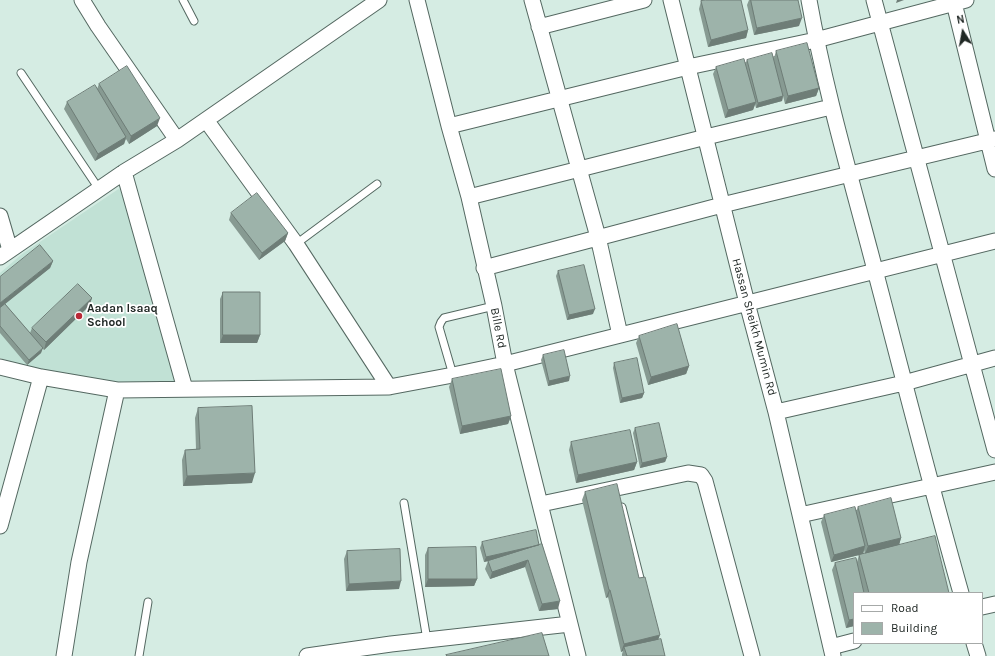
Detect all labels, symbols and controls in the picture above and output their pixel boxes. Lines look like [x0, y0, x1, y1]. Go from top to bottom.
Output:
north arrow [943, 12, 983, 52]
text: N [955, 13, 966, 27]
street label: Hassan Sheikh Mumin Rd [729, 257, 779, 397]
place label: Aadan Isaaq School [87, 302, 158, 330]
street label: Bille Rd [487, 306, 509, 350]
marker: Aadan Isaaq School [74, 311, 84, 321]
legend [853, 592, 983, 644]
text: Road [891, 601, 919, 615]
text: Building [891, 621, 937, 635]

